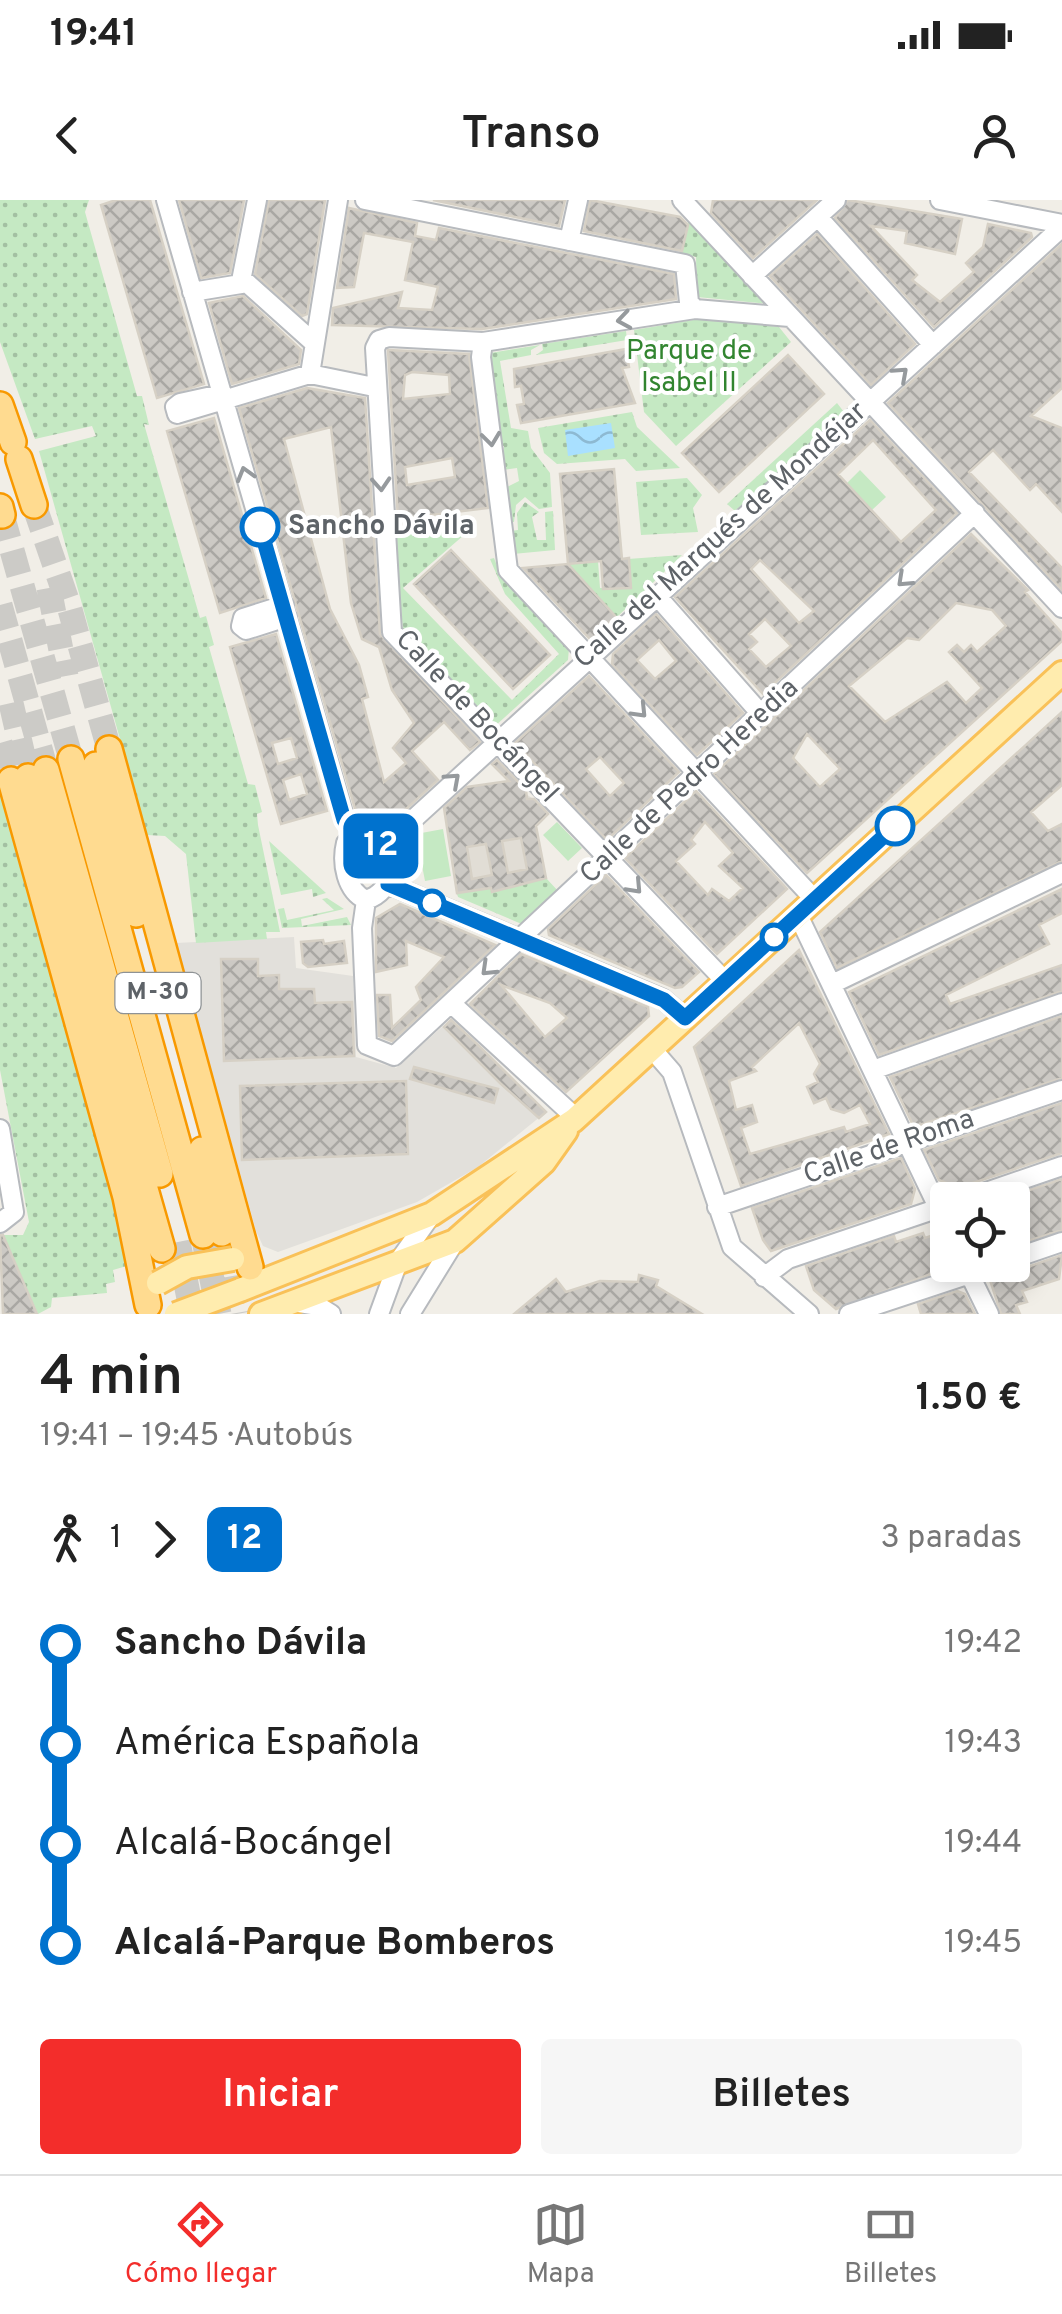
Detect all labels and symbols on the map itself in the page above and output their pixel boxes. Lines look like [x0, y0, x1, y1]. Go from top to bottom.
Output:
one-way arrow [616, 309, 632, 330]
park label: Parque de Isabel II [626, 334, 752, 402]
one-way arrow [889, 368, 908, 386]
street label: Calle del Marqués de Mondéjar [567, 395, 875, 677]
one-way arrow [480, 431, 501, 447]
one-way arrow [236, 466, 257, 483]
one-way arrow [370, 477, 391, 493]
marker: Sancho Dávila [241, 508, 279, 546]
place label: Sancho Dávila [288, 509, 475, 545]
one-way arrow [897, 568, 916, 586]
street label: Calle de Bocángel [386, 623, 566, 811]
street label: Calle de Pedro Heredia [573, 671, 807, 893]
one-way arrow [628, 699, 646, 717]
one-way arrow [441, 774, 460, 792]
unlabelled marker [876, 807, 914, 845]
line badge: 12 [336, 814, 426, 878]
one-way arrow [623, 875, 641, 893]
unlabelled marker [419, 890, 445, 916]
unlabelled marker [761, 924, 787, 950]
one-way arrow [482, 957, 500, 975]
road number: M-30 [116, 973, 200, 1013]
street label: Calle de Roma [799, 1102, 979, 1194]

